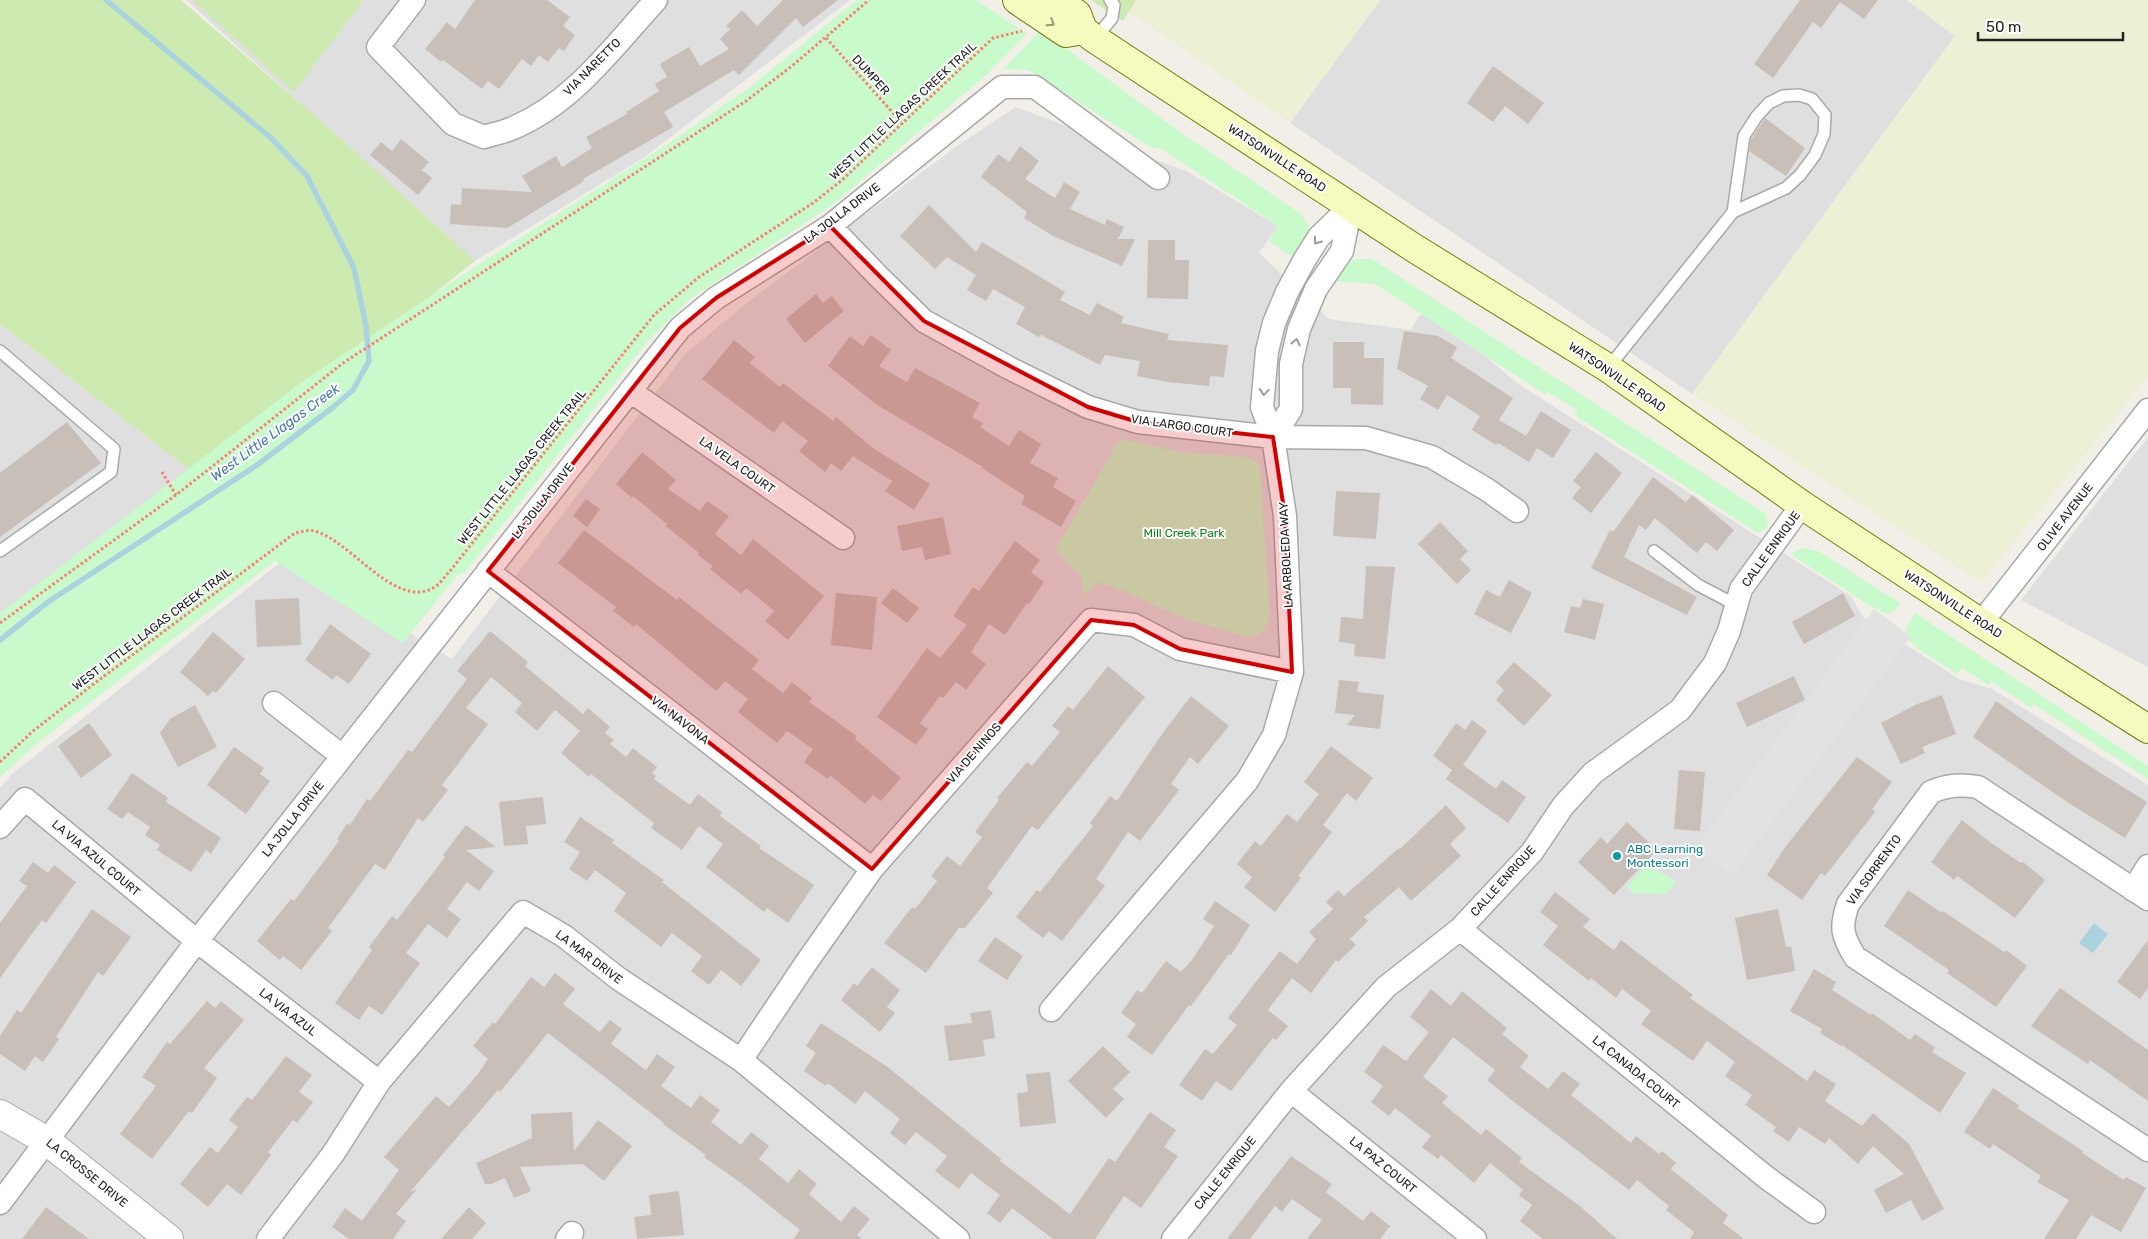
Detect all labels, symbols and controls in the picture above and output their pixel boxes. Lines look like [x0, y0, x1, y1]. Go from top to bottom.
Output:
scale bar [1978, 10, 2123, 42]
one-way arrow [1046, 17, 1055, 26]
text: 50 m [1986, 18, 2021, 36]
street label: VIA NARETTO [560, 35, 624, 99]
street label: WEST LITTLE LLAGAS CREEK TRAIL [827, 39, 979, 183]
street label: DUMPER [849, 52, 893, 98]
street label: WATSONVILLE ROAD [1225, 121, 1329, 195]
street label: LA JOLLA DRIVE [801, 180, 883, 246]
one-way arrow [1314, 235, 1323, 245]
one-way arrow [1290, 337, 1301, 346]
street label: WATSONVILLE ROAD [1566, 339, 1668, 415]
water label: West Little Llagas Creek [207, 379, 344, 485]
street label: WEST LITTLE LLAGAS CREEK TRAIL [455, 386, 589, 547]
one-way arrow [1258, 388, 1269, 396]
street label: VIA LARGO COURT [1130, 412, 1234, 440]
street label: LA VELA COURT [697, 434, 777, 496]
street label: LA JOLLA DRIVE [509, 460, 577, 542]
street label: OLIVE AVENUE [2034, 480, 2096, 554]
street label: LA ARBOLEDA WAY [1276, 501, 1296, 608]
street label: CALLE ENRIQUE [1739, 508, 1803, 590]
park label: Mill Creek Park [1143, 526, 1225, 540]
street label: WEST LITTLE LLAGAS CREEK TRAIL [70, 564, 234, 693]
street label: WATSONVILLE ROAD [1901, 567, 2005, 641]
street label: VIA NAVONA [648, 693, 712, 747]
street label: VIA DE NINOS [944, 720, 1004, 786]
street label: LA JOLLA DRIVE [259, 778, 327, 860]
street label: LA VIA AZUL COURT [49, 817, 143, 899]
street label: VIA SORRENTO [1844, 832, 1904, 908]
place label: ABC Learning Montessori [1627, 842, 1703, 870]
street label: CALLE ENRIQUE [1468, 843, 1538, 919]
marker: ABC Learning Montessori [1611, 850, 1623, 862]
street label: LA MAR DRIVE [553, 927, 625, 987]
street label: LA VIA AZUL [257, 985, 320, 1039]
street label: LA CANADA COURT [1590, 1033, 1682, 1111]
street label: CALLE ENRIQUE [1191, 1134, 1259, 1212]
street label: LA PAZ COURT [1347, 1134, 1419, 1196]
street label: LA CROSSE DRIVE [43, 1136, 131, 1210]

